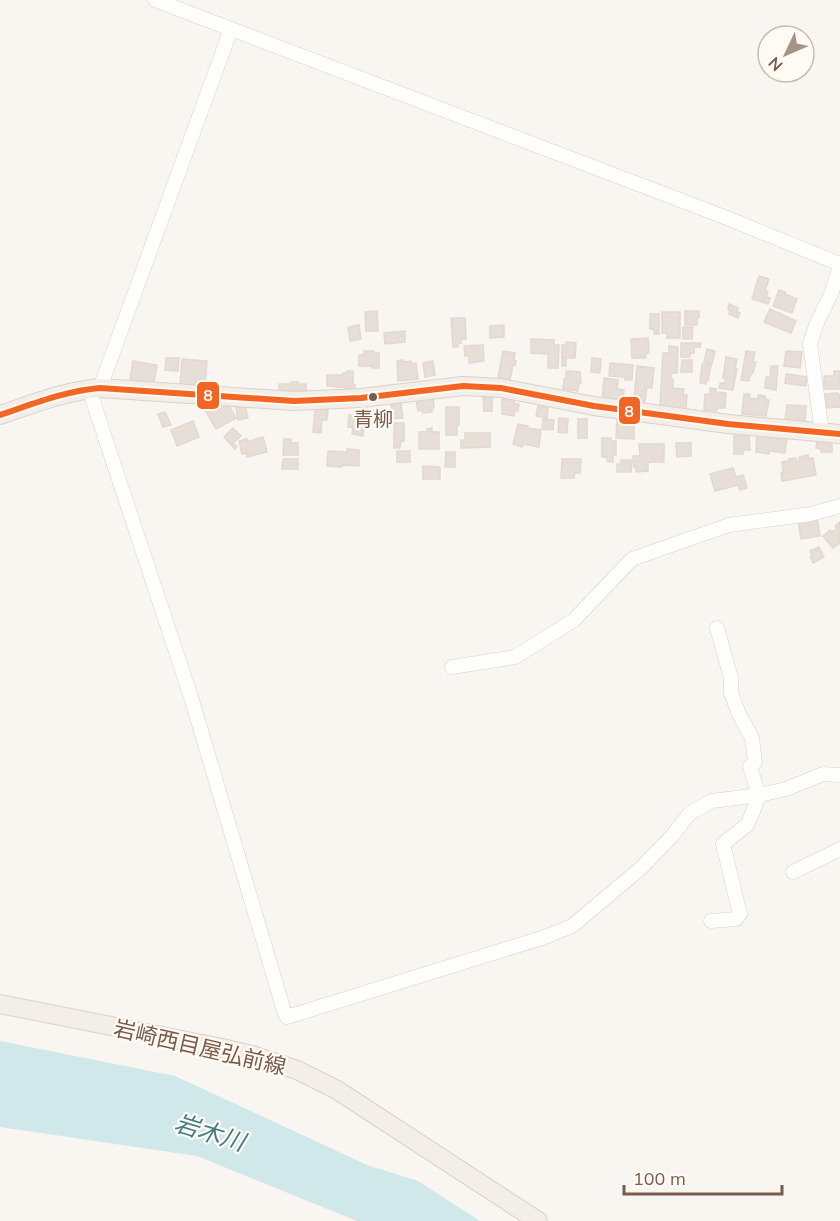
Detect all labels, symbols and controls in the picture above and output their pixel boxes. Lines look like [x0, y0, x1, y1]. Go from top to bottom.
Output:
north arrow [756, 24, 816, 84]
text: N [764, 53, 787, 76]
line badge: 8 [196, 381, 220, 410]
text: 8 [203, 385, 213, 405]
marker: 青柳 [367, 391, 379, 403]
line badge: 8 [618, 396, 641, 425]
text: 8 [624, 401, 634, 421]
place label: 青柳 [353, 406, 393, 431]
street label: 岩崎西目屋弘前線 [111, 1014, 289, 1080]
water label: 岩木川 [171, 1107, 252, 1158]
scale bar [624, 1158, 782, 1196]
text: 100 m [633, 1167, 686, 1190]

